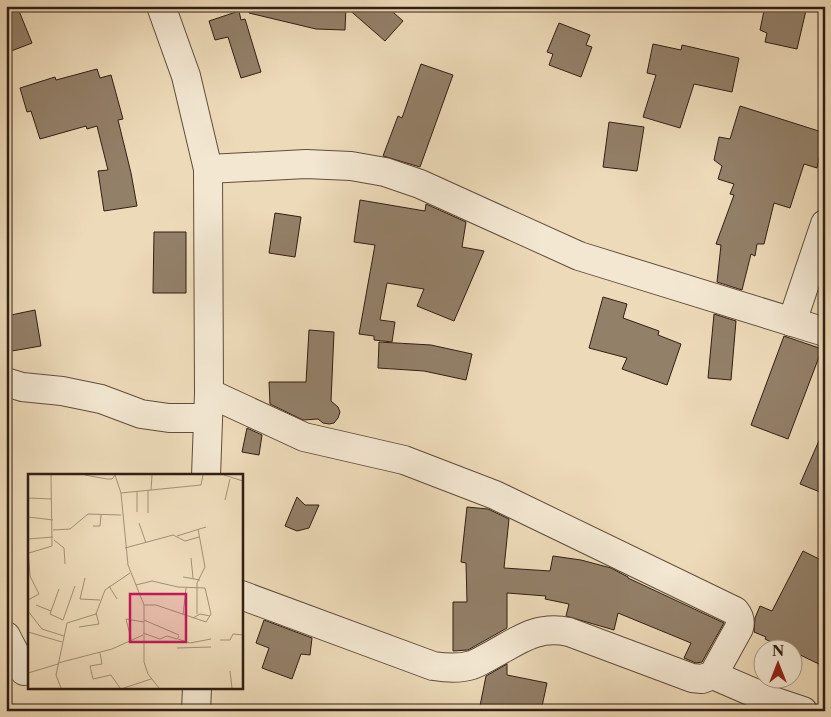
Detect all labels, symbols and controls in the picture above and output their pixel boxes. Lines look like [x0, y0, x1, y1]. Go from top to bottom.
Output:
inset map [28, 474, 242, 690]
north arrow [754, 640, 804, 690]
text: N [772, 642, 784, 660]

